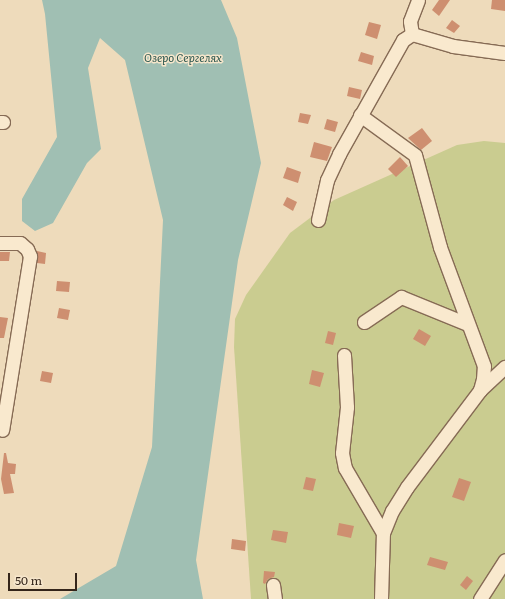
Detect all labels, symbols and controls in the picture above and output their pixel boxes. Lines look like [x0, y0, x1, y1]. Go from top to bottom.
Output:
water label: Озеро Сергелях [144, 50, 222, 64]
scale bar [10, 565, 79, 591]
text: 50 m [15, 571, 42, 589]

